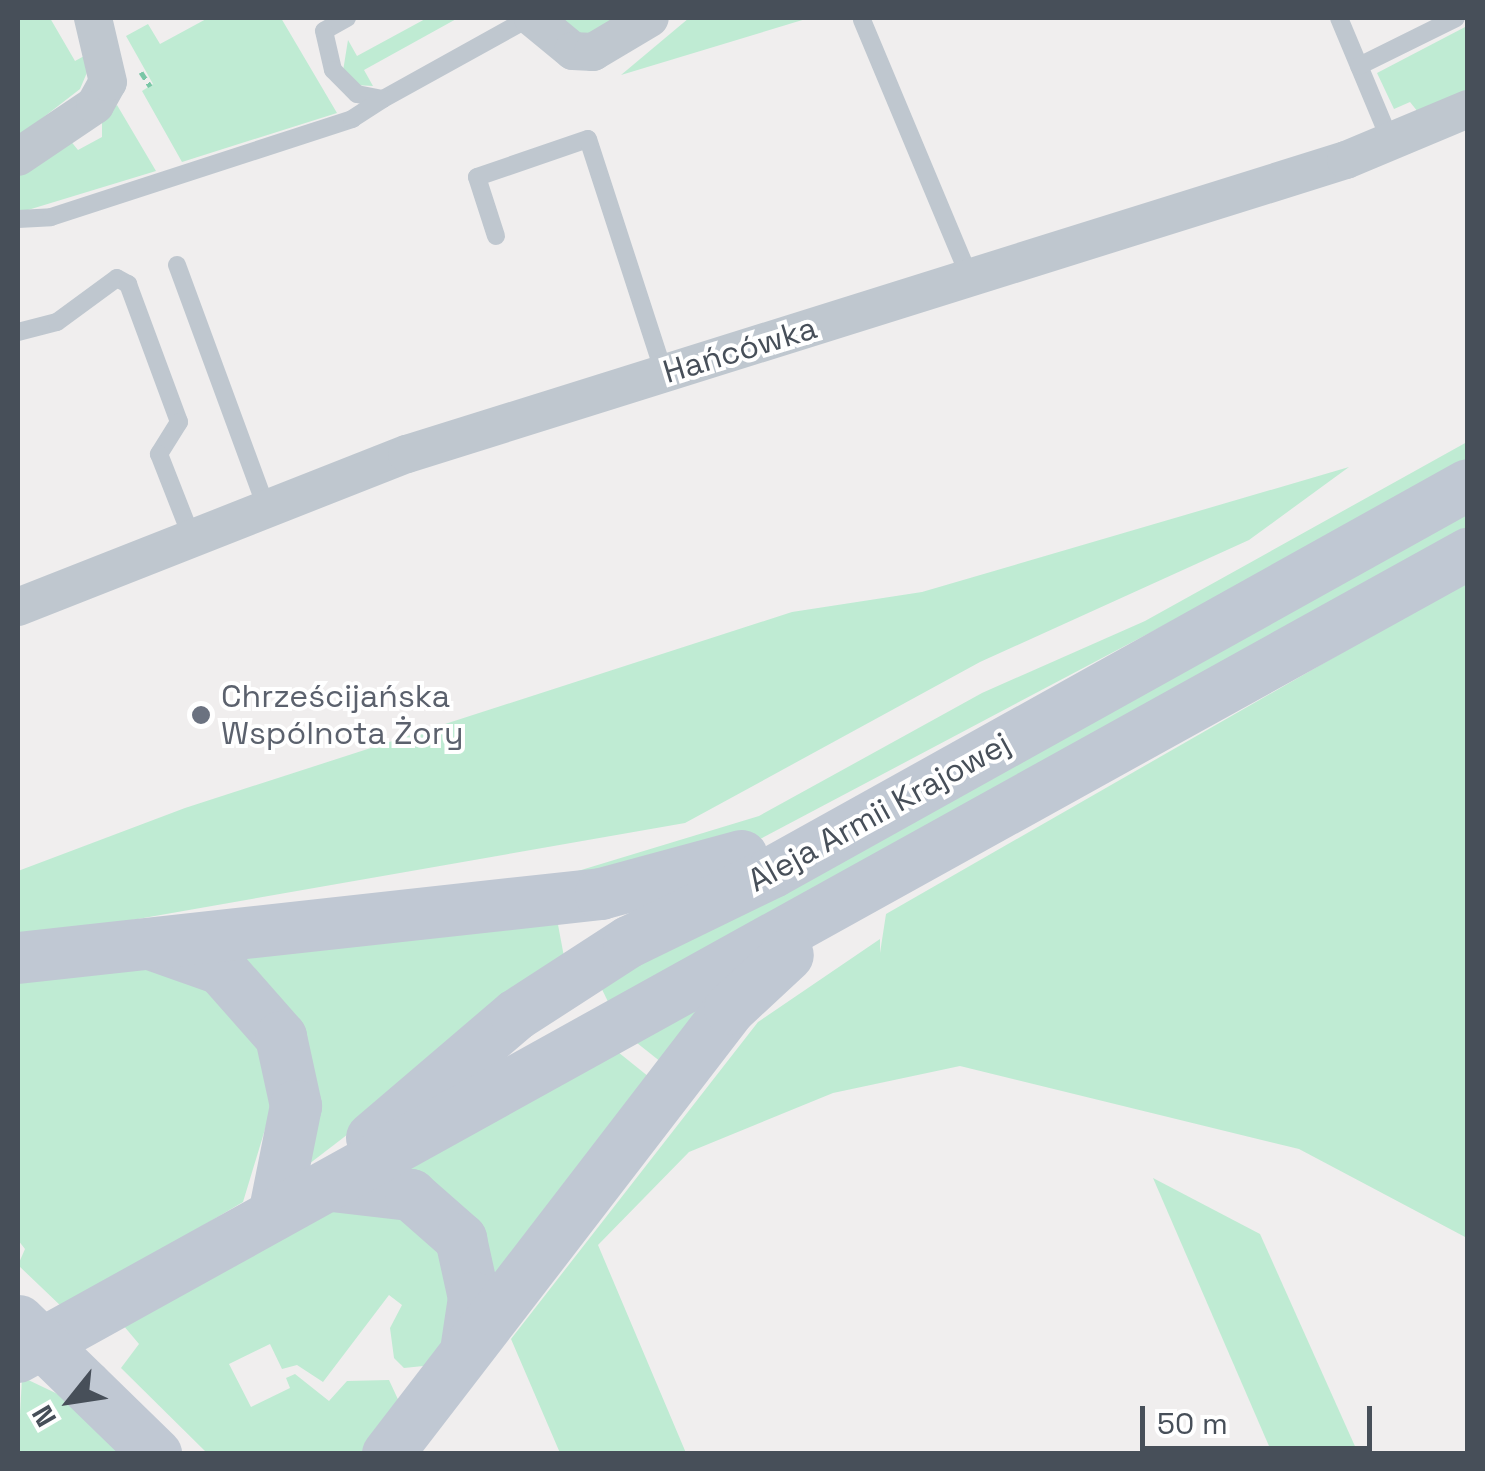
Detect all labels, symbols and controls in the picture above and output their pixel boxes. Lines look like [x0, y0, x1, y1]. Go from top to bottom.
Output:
street label: Hańcówka [659, 308, 821, 392]
place label: Chrześcijańska Wspólnota Żory [221, 678, 464, 753]
marker: Chrześcijańska Wspólnota Żory [190, 704, 212, 726]
street label: Aleja Armii Krajowej [741, 724, 1017, 900]
north arrow [20, 1351, 120, 1451]
scale bar [1145, 1386, 1378, 1448]
text: N [24, 1399, 64, 1433]
text: 50 m [1157, 1404, 1228, 1443]

